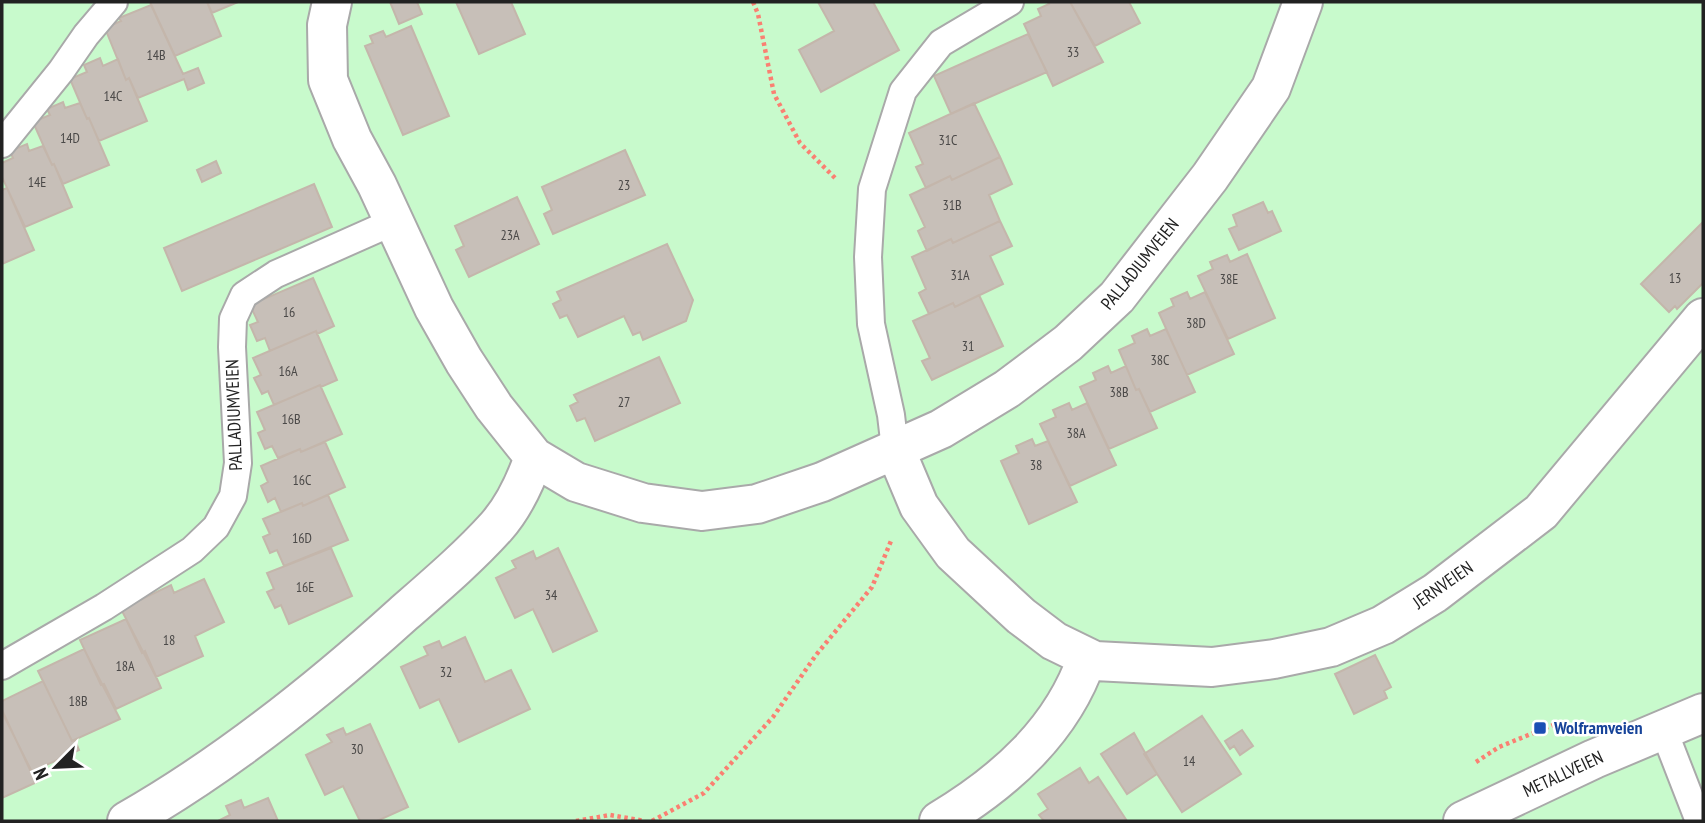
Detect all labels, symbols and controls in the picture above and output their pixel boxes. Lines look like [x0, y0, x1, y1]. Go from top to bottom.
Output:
house number: 33 [1067, 43, 1079, 61]
house number: 14B [146, 46, 166, 64]
house number: 14C [103, 87, 123, 105]
house number: 14D [60, 129, 80, 147]
house number: 31C [938, 131, 958, 149]
house number: 14E [28, 173, 46, 191]
house number: 23 [618, 176, 630, 194]
house number: 31B [942, 196, 962, 214]
street label: PALLADIUMVEIEN [1096, 213, 1184, 314]
house number: 23A [500, 226, 520, 244]
house number: 31A [950, 266, 970, 284]
house number: 13 [1669, 269, 1681, 287]
house number: 38E [1220, 270, 1238, 288]
house number: 16 [283, 303, 295, 321]
house number: 38D [1186, 314, 1206, 332]
house number: 31 [962, 337, 974, 355]
house number: 38C [1150, 351, 1170, 369]
street label: PALLADIUMVEIEN [220, 359, 247, 471]
house number: 16A [278, 362, 298, 380]
house number: 38B [1109, 383, 1129, 401]
house number: 27 [618, 393, 630, 411]
house number: 16B [281, 410, 301, 428]
house number: 38A [1066, 424, 1086, 442]
house number: 38 [1030, 456, 1042, 474]
house number: 16C [292, 471, 312, 489]
house number: 16D [292, 529, 312, 547]
street label: JERNVEIEN [1407, 556, 1477, 614]
house number: 16E [296, 578, 314, 596]
house number: 34 [545, 586, 558, 604]
house number: 18 [163, 631, 175, 649]
house number: 18A [115, 657, 135, 675]
house number: 32 [440, 663, 452, 681]
house number: 18B [68, 692, 88, 710]
place label: Wolframveien [1553, 716, 1643, 739]
marker: Wolframveien [1532, 720, 1548, 736]
north arrow [21, 732, 91, 802]
house number: 30 [351, 740, 363, 758]
street label: METALLVEIEN [1519, 745, 1607, 802]
house number: 14 [1183, 752, 1196, 770]
text: N [27, 764, 54, 783]

